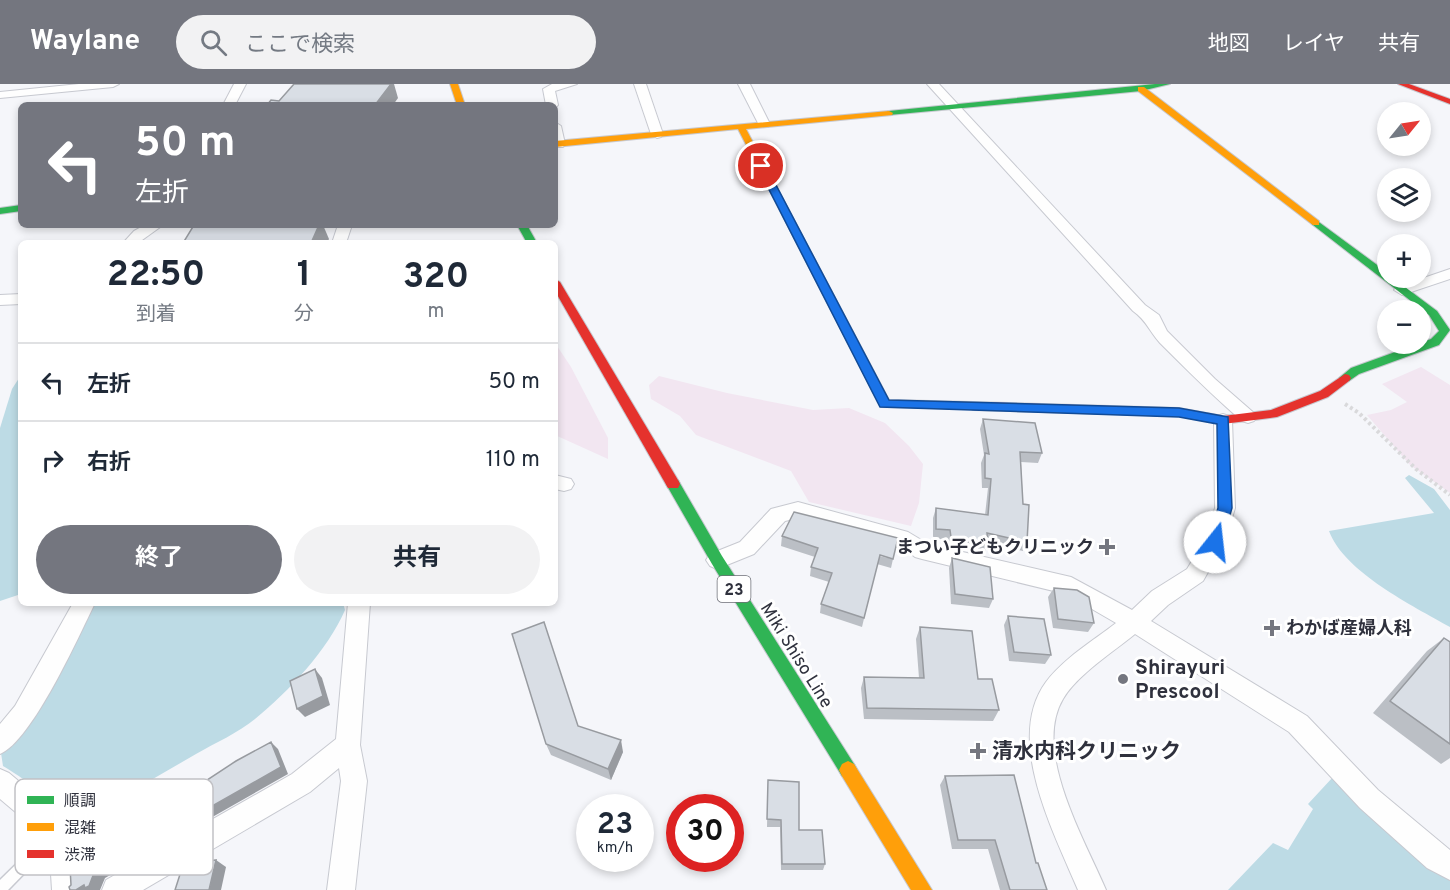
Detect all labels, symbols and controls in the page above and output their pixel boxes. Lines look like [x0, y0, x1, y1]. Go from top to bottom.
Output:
search box [176, 15, 596, 69]
text: Waylane [30, 24, 140, 60]
icon: search [197, 26, 230, 59]
text: 地図 [1208, 31, 1250, 58]
text: レイヤ [1283, 31, 1345, 58]
text: 共有 [1378, 31, 1420, 58]
text: ここで検索 [245, 32, 355, 59]
north arrow [1377, 102, 1431, 156]
map controls [1377, 102, 1431, 354]
text: 50 m [135, 118, 236, 171]
icon: left [36, 126, 114, 204]
pin [735, 140, 786, 191]
icon: arrive [744, 149, 777, 182]
button: layers [1377, 168, 1431, 222]
text: 左折 [135, 177, 189, 211]
button: + [1377, 234, 1431, 288]
text: 22:50 [107, 253, 205, 299]
text: 1 [297, 253, 311, 299]
text: 320 [403, 255, 469, 301]
text: m [427, 299, 444, 325]
button: − [1377, 300, 1431, 354]
text: 到着 [136, 302, 176, 328]
text: 分 [294, 302, 314, 328]
icon: left [36, 366, 69, 399]
text: 50 m [488, 369, 540, 396]
text: 左折 [87, 372, 131, 399]
icon: right [36, 444, 69, 477]
text: 110 m [486, 447, 540, 474]
text: 右折 [87, 450, 131, 477]
position arrow [1183, 510, 1247, 574]
button: 終了 [36, 525, 282, 594]
button: 共有 [294, 525, 540, 594]
place label: まつい子どもクリニック [896, 537, 1094, 560]
marker: まつい子どもクリニック [1098, 538, 1116, 556]
road number: 23 [718, 576, 750, 602]
street label: Miki Shiso Line [754, 599, 837, 713]
place label: わかば産婦人科 [1286, 618, 1412, 641]
marker: わかば産婦人科 [1263, 619, 1281, 637]
place label: Shirayuri Prescool [1135, 655, 1225, 706]
marker: Shirayuri Prescool [1116, 672, 1130, 686]
place label: 清水内科クリニック [992, 739, 1181, 766]
marker: 清水内科クリニック [969, 742, 987, 760]
legend [15, 779, 213, 875]
text: 順調 [64, 792, 96, 812]
speed limit sign: 30 [666, 794, 744, 872]
text: 23 [597, 807, 633, 844]
text: 混雑 [64, 819, 96, 839]
text: km/h [597, 839, 633, 858]
text: 渋滞 [64, 846, 96, 866]

